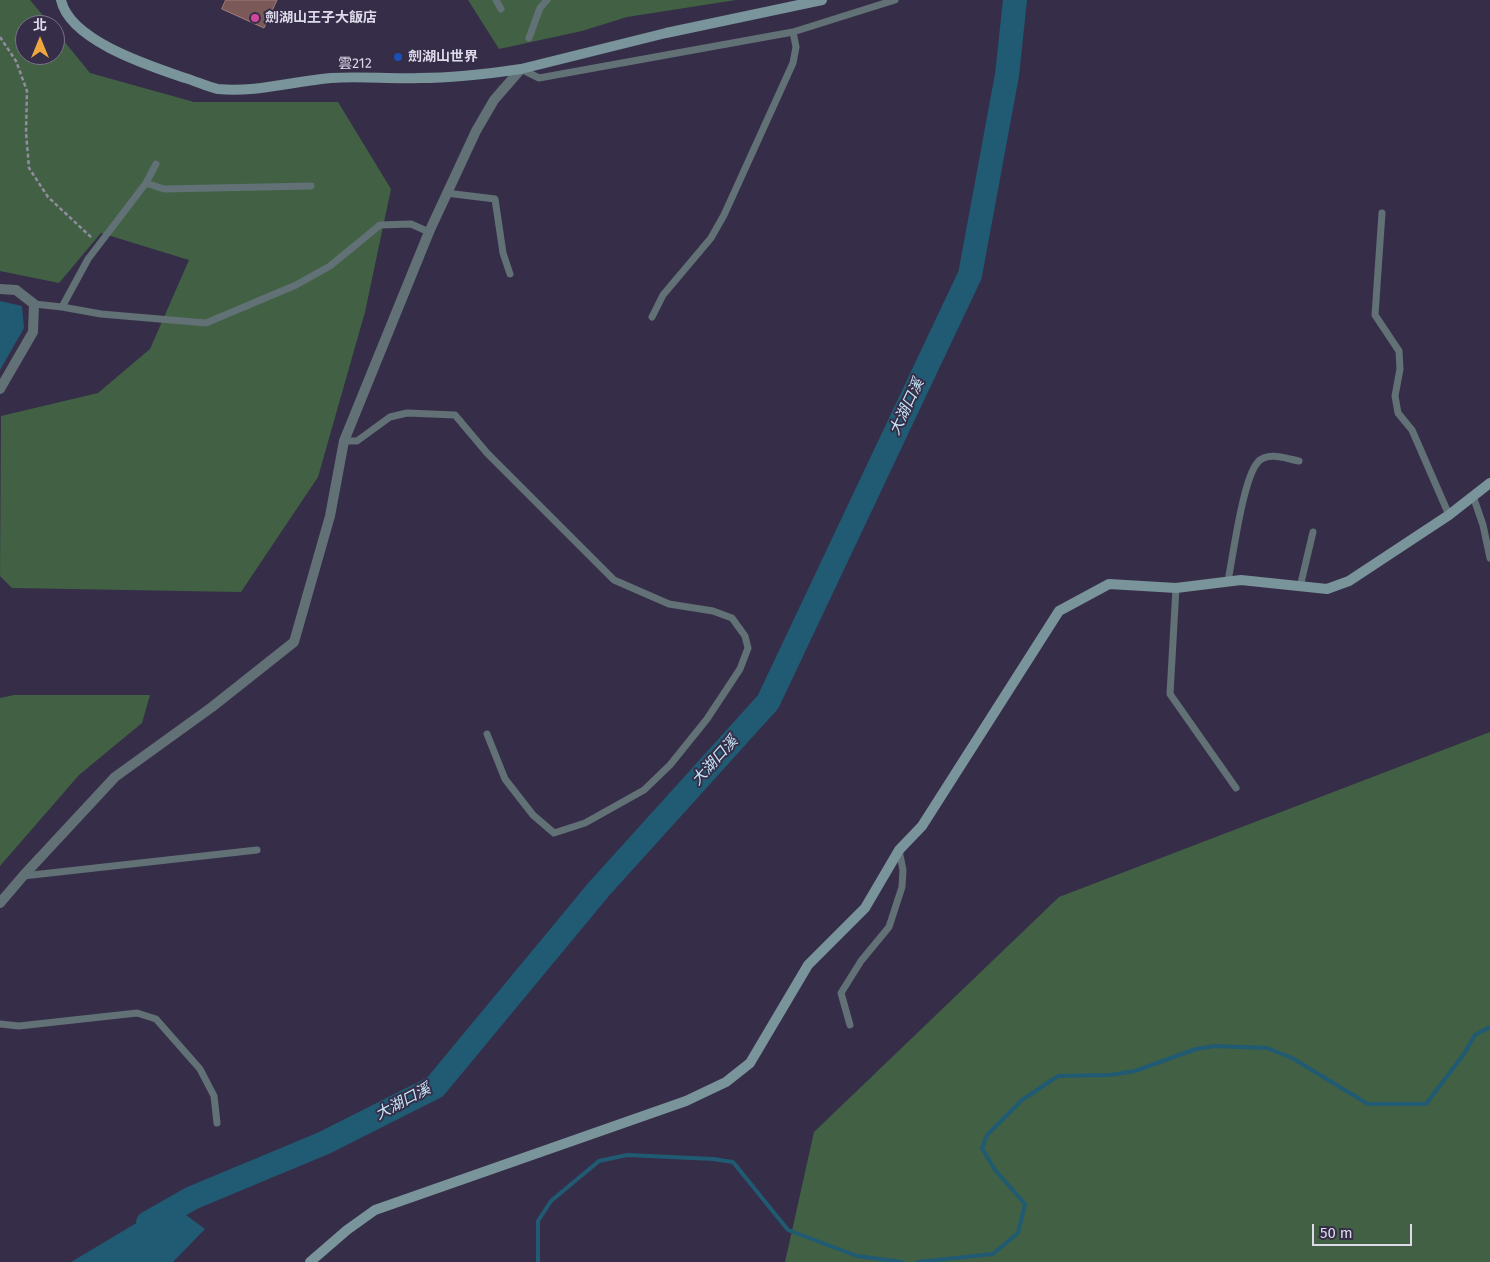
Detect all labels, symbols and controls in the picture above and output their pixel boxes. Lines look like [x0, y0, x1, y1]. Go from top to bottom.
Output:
place label: 劍湖山王子大飯店 [265, 10, 377, 26]
marker: 劍湖山王子大飯店 [249, 12, 261, 24]
north arrow [15, 15, 65, 65]
text: 北 [33, 17, 47, 34]
place label: 劍湖山世界 [408, 49, 478, 65]
marker: 劍湖山世界 [392, 51, 404, 63]
street label: 雲212 [338, 55, 372, 73]
water label: 大湖口溪 [886, 376, 928, 438]
water label: 大湖口溪 [688, 733, 742, 789]
water label: 大湖口溪 [372, 1080, 434, 1124]
scale bar [1315, 1214, 1415, 1246]
text: 50 m [1320, 1224, 1353, 1242]

